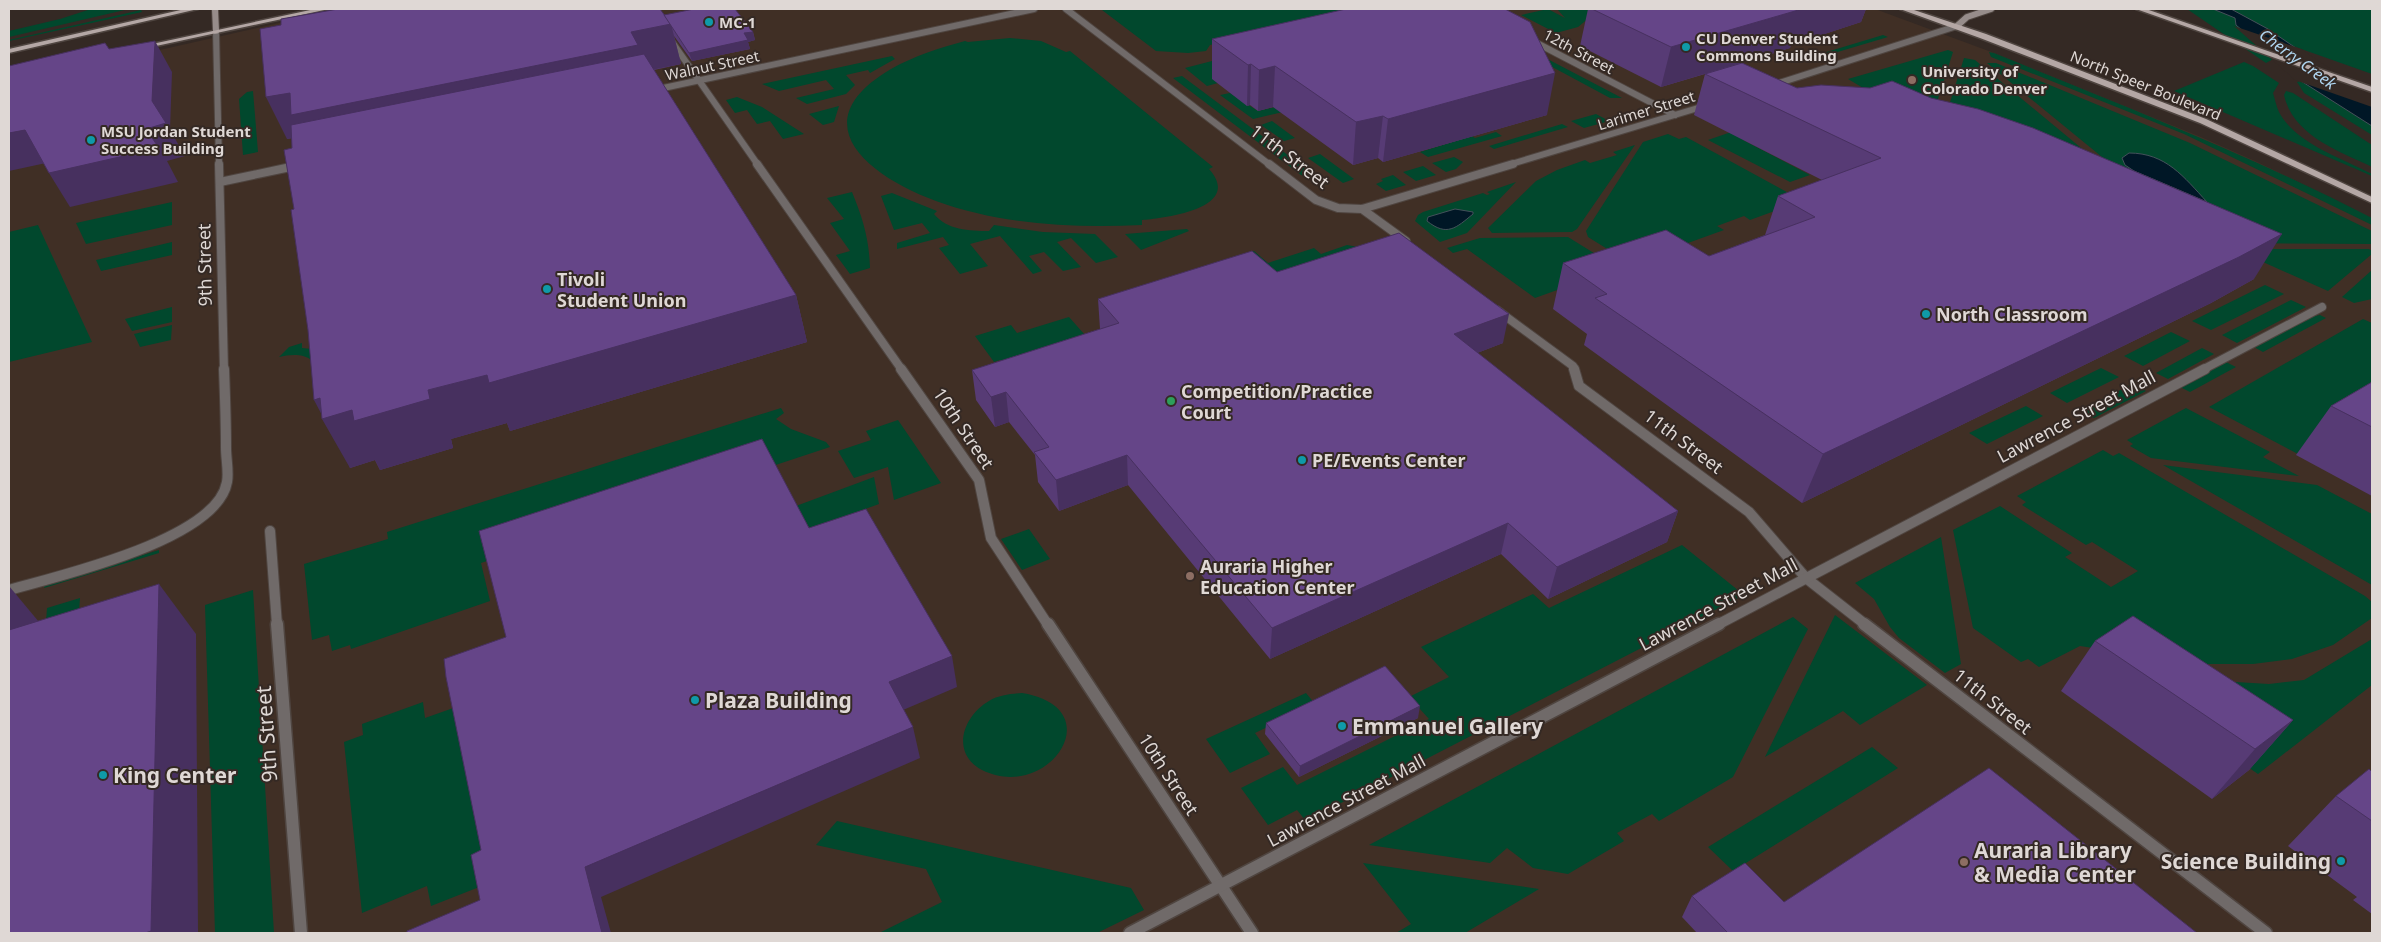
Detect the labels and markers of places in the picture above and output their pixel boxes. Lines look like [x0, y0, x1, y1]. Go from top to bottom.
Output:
place label: MC-1 [719, 12, 756, 32]
marker: MC-1 [703, 16, 715, 28]
place label: CU Denver Student Commons Building [1696, 28, 1838, 65]
marker: CU Denver Student Commons Building [1680, 41, 1692, 53]
place label: University of Colorado Denver [1922, 61, 2047, 98]
marker: University of Colorado Denver [1906, 74, 1918, 86]
place label: MSU Jordan Student Success Building [101, 121, 251, 158]
marker: MSU Jordan Student Success Building [85, 134, 97, 146]
place label: Tivoli Student Union [557, 267, 686, 312]
marker: Tivoli Student Union [541, 283, 553, 295]
place label: North Classroom [1936, 302, 2088, 326]
marker: North Classroom [1920, 308, 1932, 320]
place label: Competition/Practice Court [1181, 379, 1372, 424]
marker: Competition/Practice Court [1165, 395, 1177, 407]
place label: PE/Events Center [1312, 448, 1466, 472]
marker: PE/Events Center [1296, 454, 1308, 466]
place label: Auraria Higher Education Center [1200, 554, 1355, 599]
marker: Auraria Higher Education Center [1184, 570, 1196, 582]
place label: Plaza Building [705, 686, 852, 714]
marker: Plaza Building [689, 694, 701, 706]
place label: Emmanuel Gallery [1352, 712, 1543, 740]
marker: Emmanuel Gallery [1336, 720, 1348, 732]
place label: King Center [113, 761, 237, 789]
marker: King Center [97, 769, 109, 781]
place label: Auraria Library & Media Center [1974, 836, 2136, 888]
place label: Science Building [2161, 847, 2331, 875]
marker: Science Building [2335, 855, 2347, 867]
marker: Auraria Library & Media Center [1958, 856, 1970, 868]

